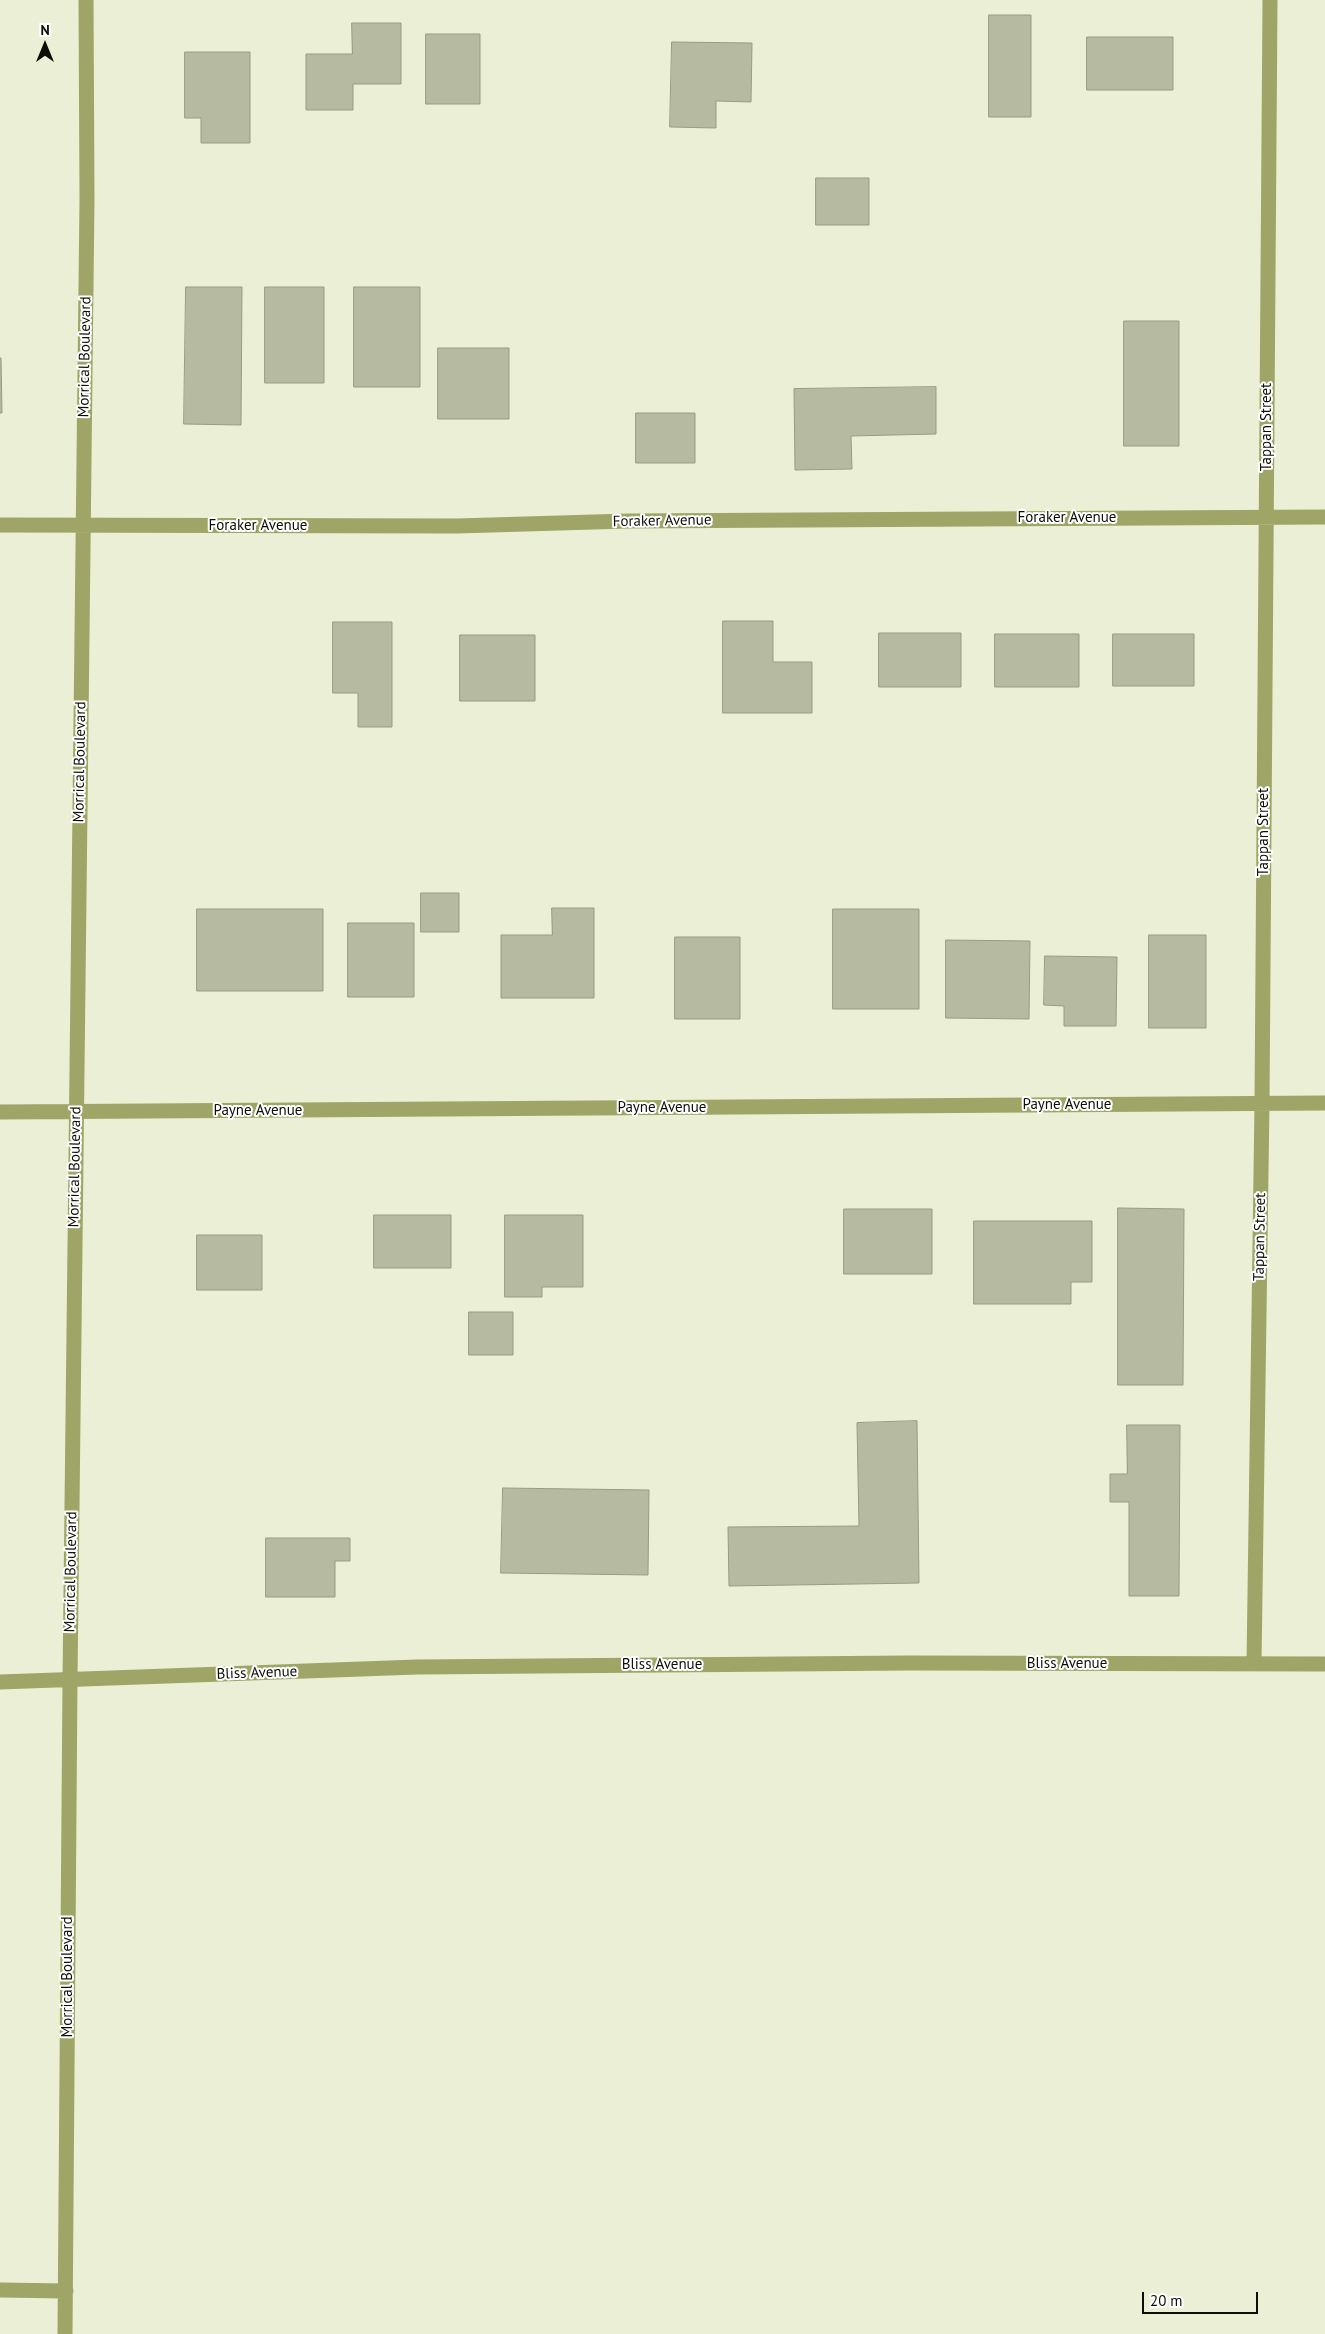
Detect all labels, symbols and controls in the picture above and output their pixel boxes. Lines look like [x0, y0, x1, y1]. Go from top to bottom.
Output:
north arrow [20, 20, 70, 70]
text: N [40, 21, 50, 39]
street label: Morrical Boulevard [75, 296, 95, 418]
street label: Tappan Street [1258, 383, 1276, 471]
street label: Foraker Avenue [1018, 509, 1116, 527]
street label: Foraker Avenue [612, 511, 712, 531]
street label: Foraker Avenue [209, 517, 307, 535]
street label: Morrical Boulevard [70, 701, 90, 823]
street label: Tappan Street [1255, 788, 1273, 876]
street label: Payne Avenue [1023, 1096, 1111, 1114]
street label: Payne Avenue [618, 1099, 706, 1117]
street label: Payne Avenue [214, 1102, 302, 1120]
street label: Morrical Boulevard [65, 1106, 85, 1228]
street label: Tappan Street [1250, 1193, 1270, 1281]
street label: Morrical Boulevard [61, 1511, 81, 1633]
street label: Bliss Avenue [1027, 1655, 1107, 1673]
street label: Bliss Avenue [622, 1656, 702, 1674]
street label: Bliss Avenue [216, 1663, 298, 1683]
street label: Morrical Boulevard [59, 1916, 77, 2038]
scale bar [1145, 2282, 1261, 2314]
text: 20 m [1150, 2291, 1183, 2310]

